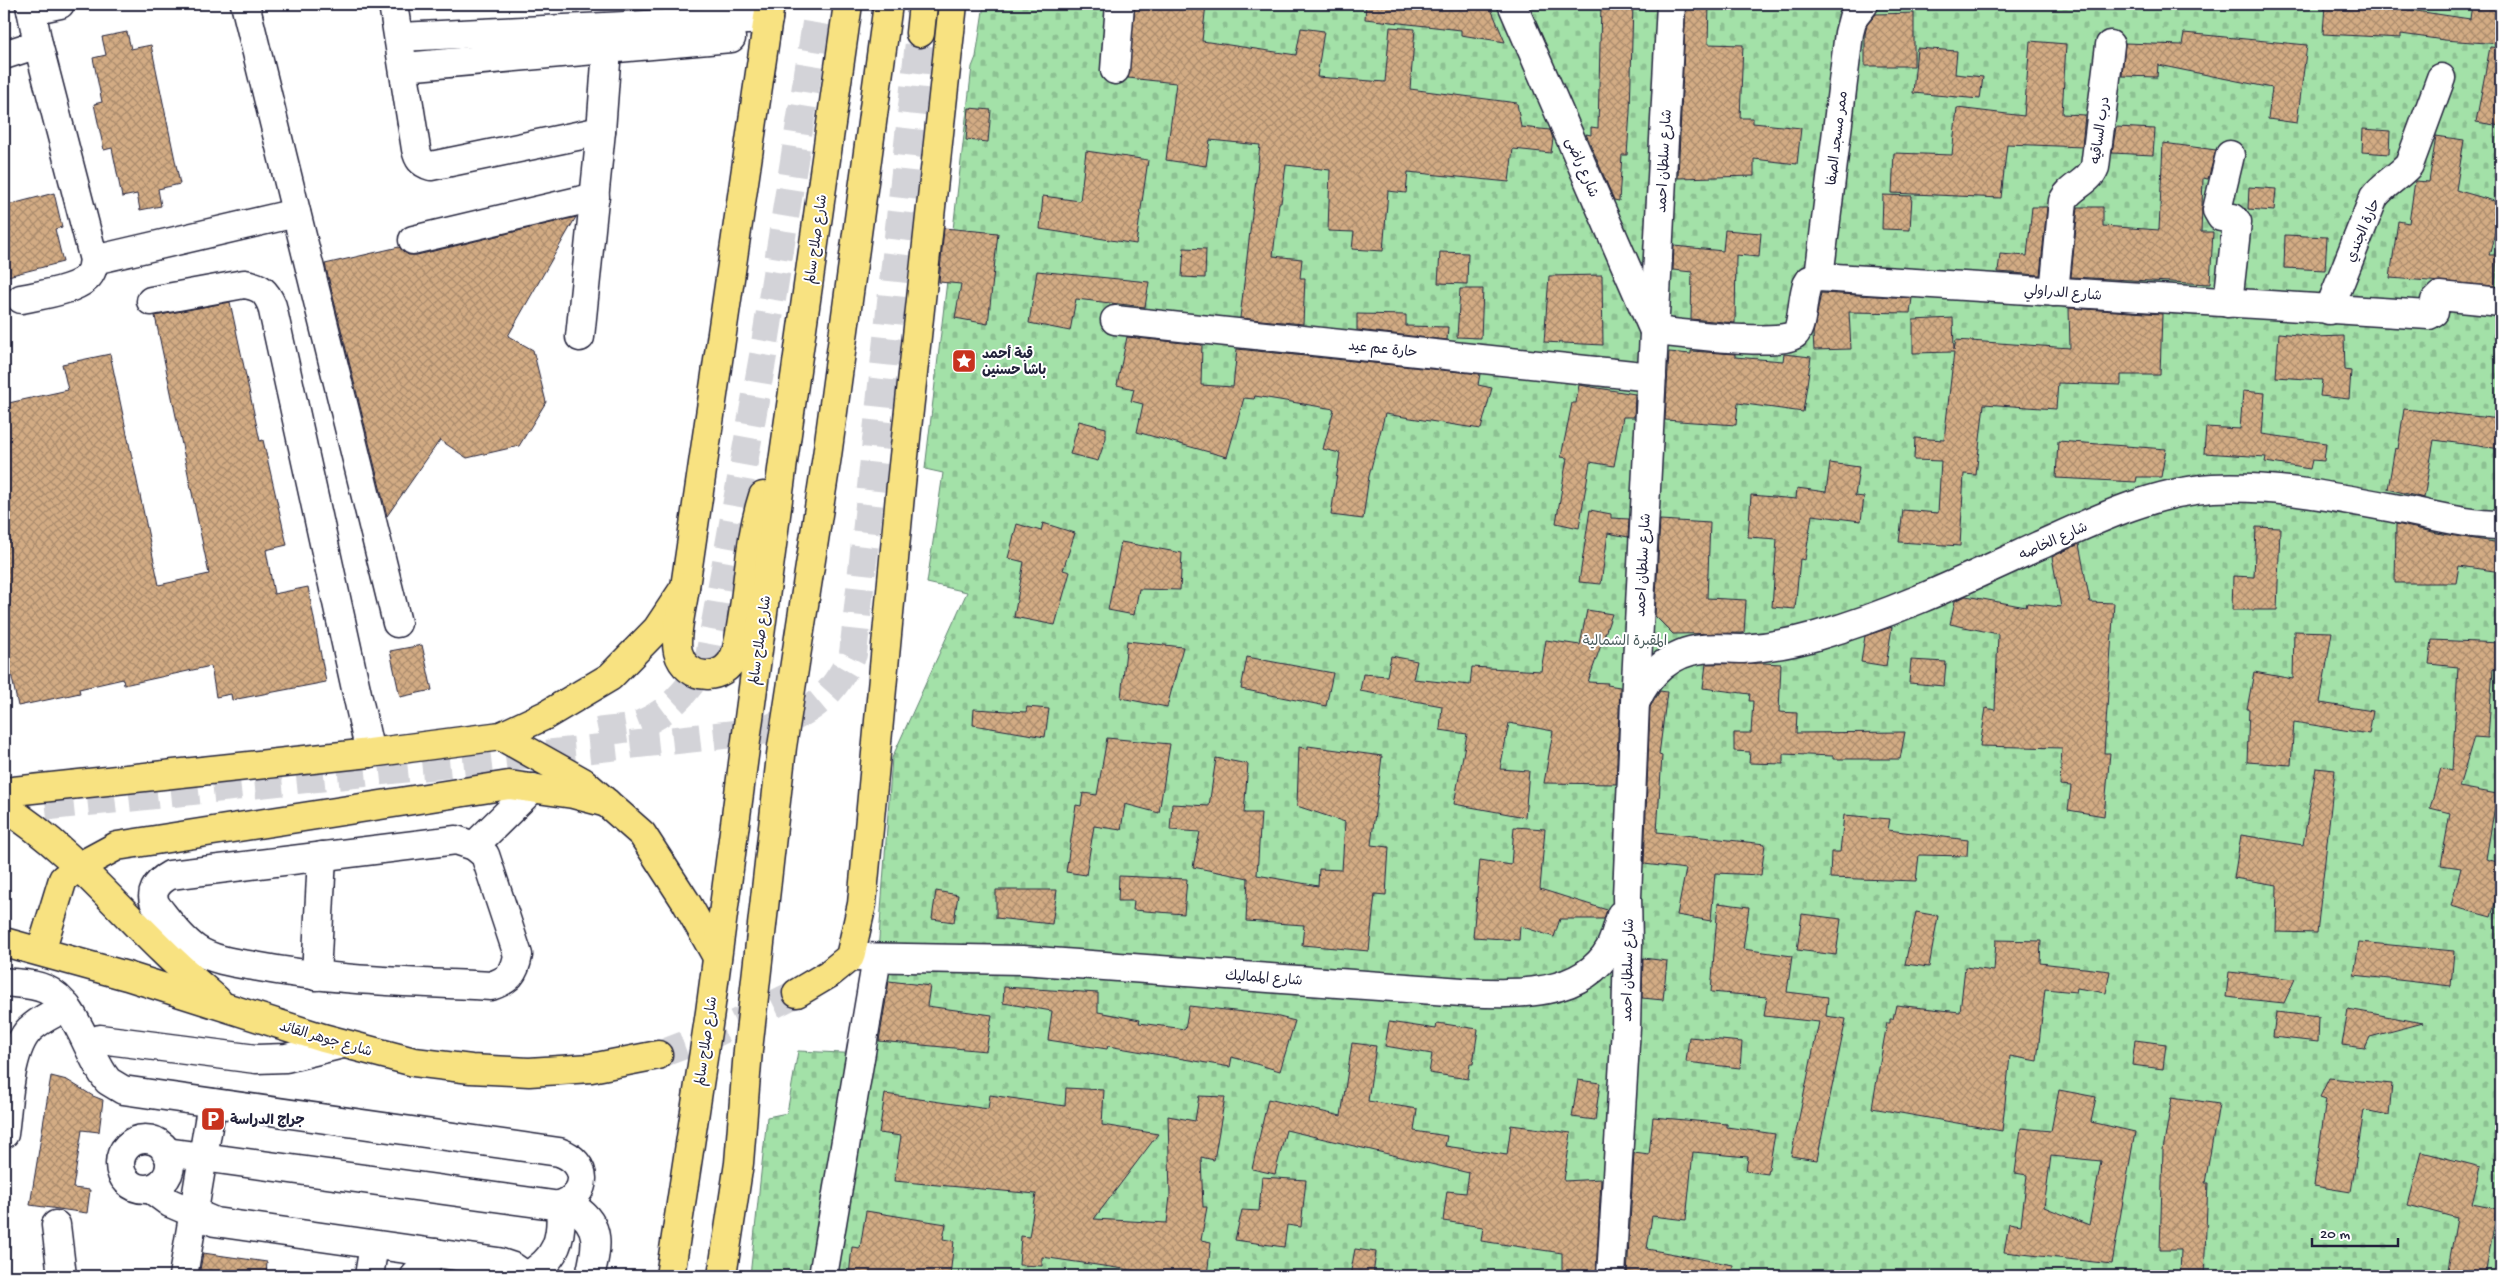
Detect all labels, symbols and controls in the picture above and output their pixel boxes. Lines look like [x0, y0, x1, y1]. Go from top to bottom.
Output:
street label: ممر مسجد الصفا [1824, 90, 1853, 186]
street label: درب الساقيه [2088, 95, 2115, 165]
street label: شارع سلطان احمد [1654, 109, 1677, 213]
street label: شارع راضى [1560, 135, 1601, 201]
street label: شارع صلاح سالم [803, 193, 832, 285]
street label: حارة الجندي [2343, 197, 2385, 265]
street label: شارع الدراولي [2023, 283, 2102, 308]
street label: حارة عم عيد [1347, 338, 1418, 363]
place label: قبة أحمد باشا حسنين [982, 344, 1046, 380]
place icon: قبة أحمد باشا حسنين [951, 348, 977, 374]
street label: شارع سلطان احمد [1633, 513, 1656, 617]
street label: شارع الخاصه [2017, 520, 2091, 565]
street label: شارع صلاح سالم [747, 594, 776, 686]
park label: المقبرة الشمالية [1583, 634, 1667, 651]
street label: شارع سلطان احمد [1620, 918, 1639, 1022]
street label: شارع المماليك [1224, 968, 1303, 991]
street label: شارع صلاح سالم [693, 995, 722, 1087]
street label: شارع جوهر القائد [277, 1019, 374, 1062]
parking icon: جراج الدراسة [200, 1106, 226, 1132]
place label: جراج الدراسة [230, 1113, 305, 1130]
scale bar [2312, 1215, 2399, 1247]
text: 20 m [2320, 1226, 2350, 1244]

